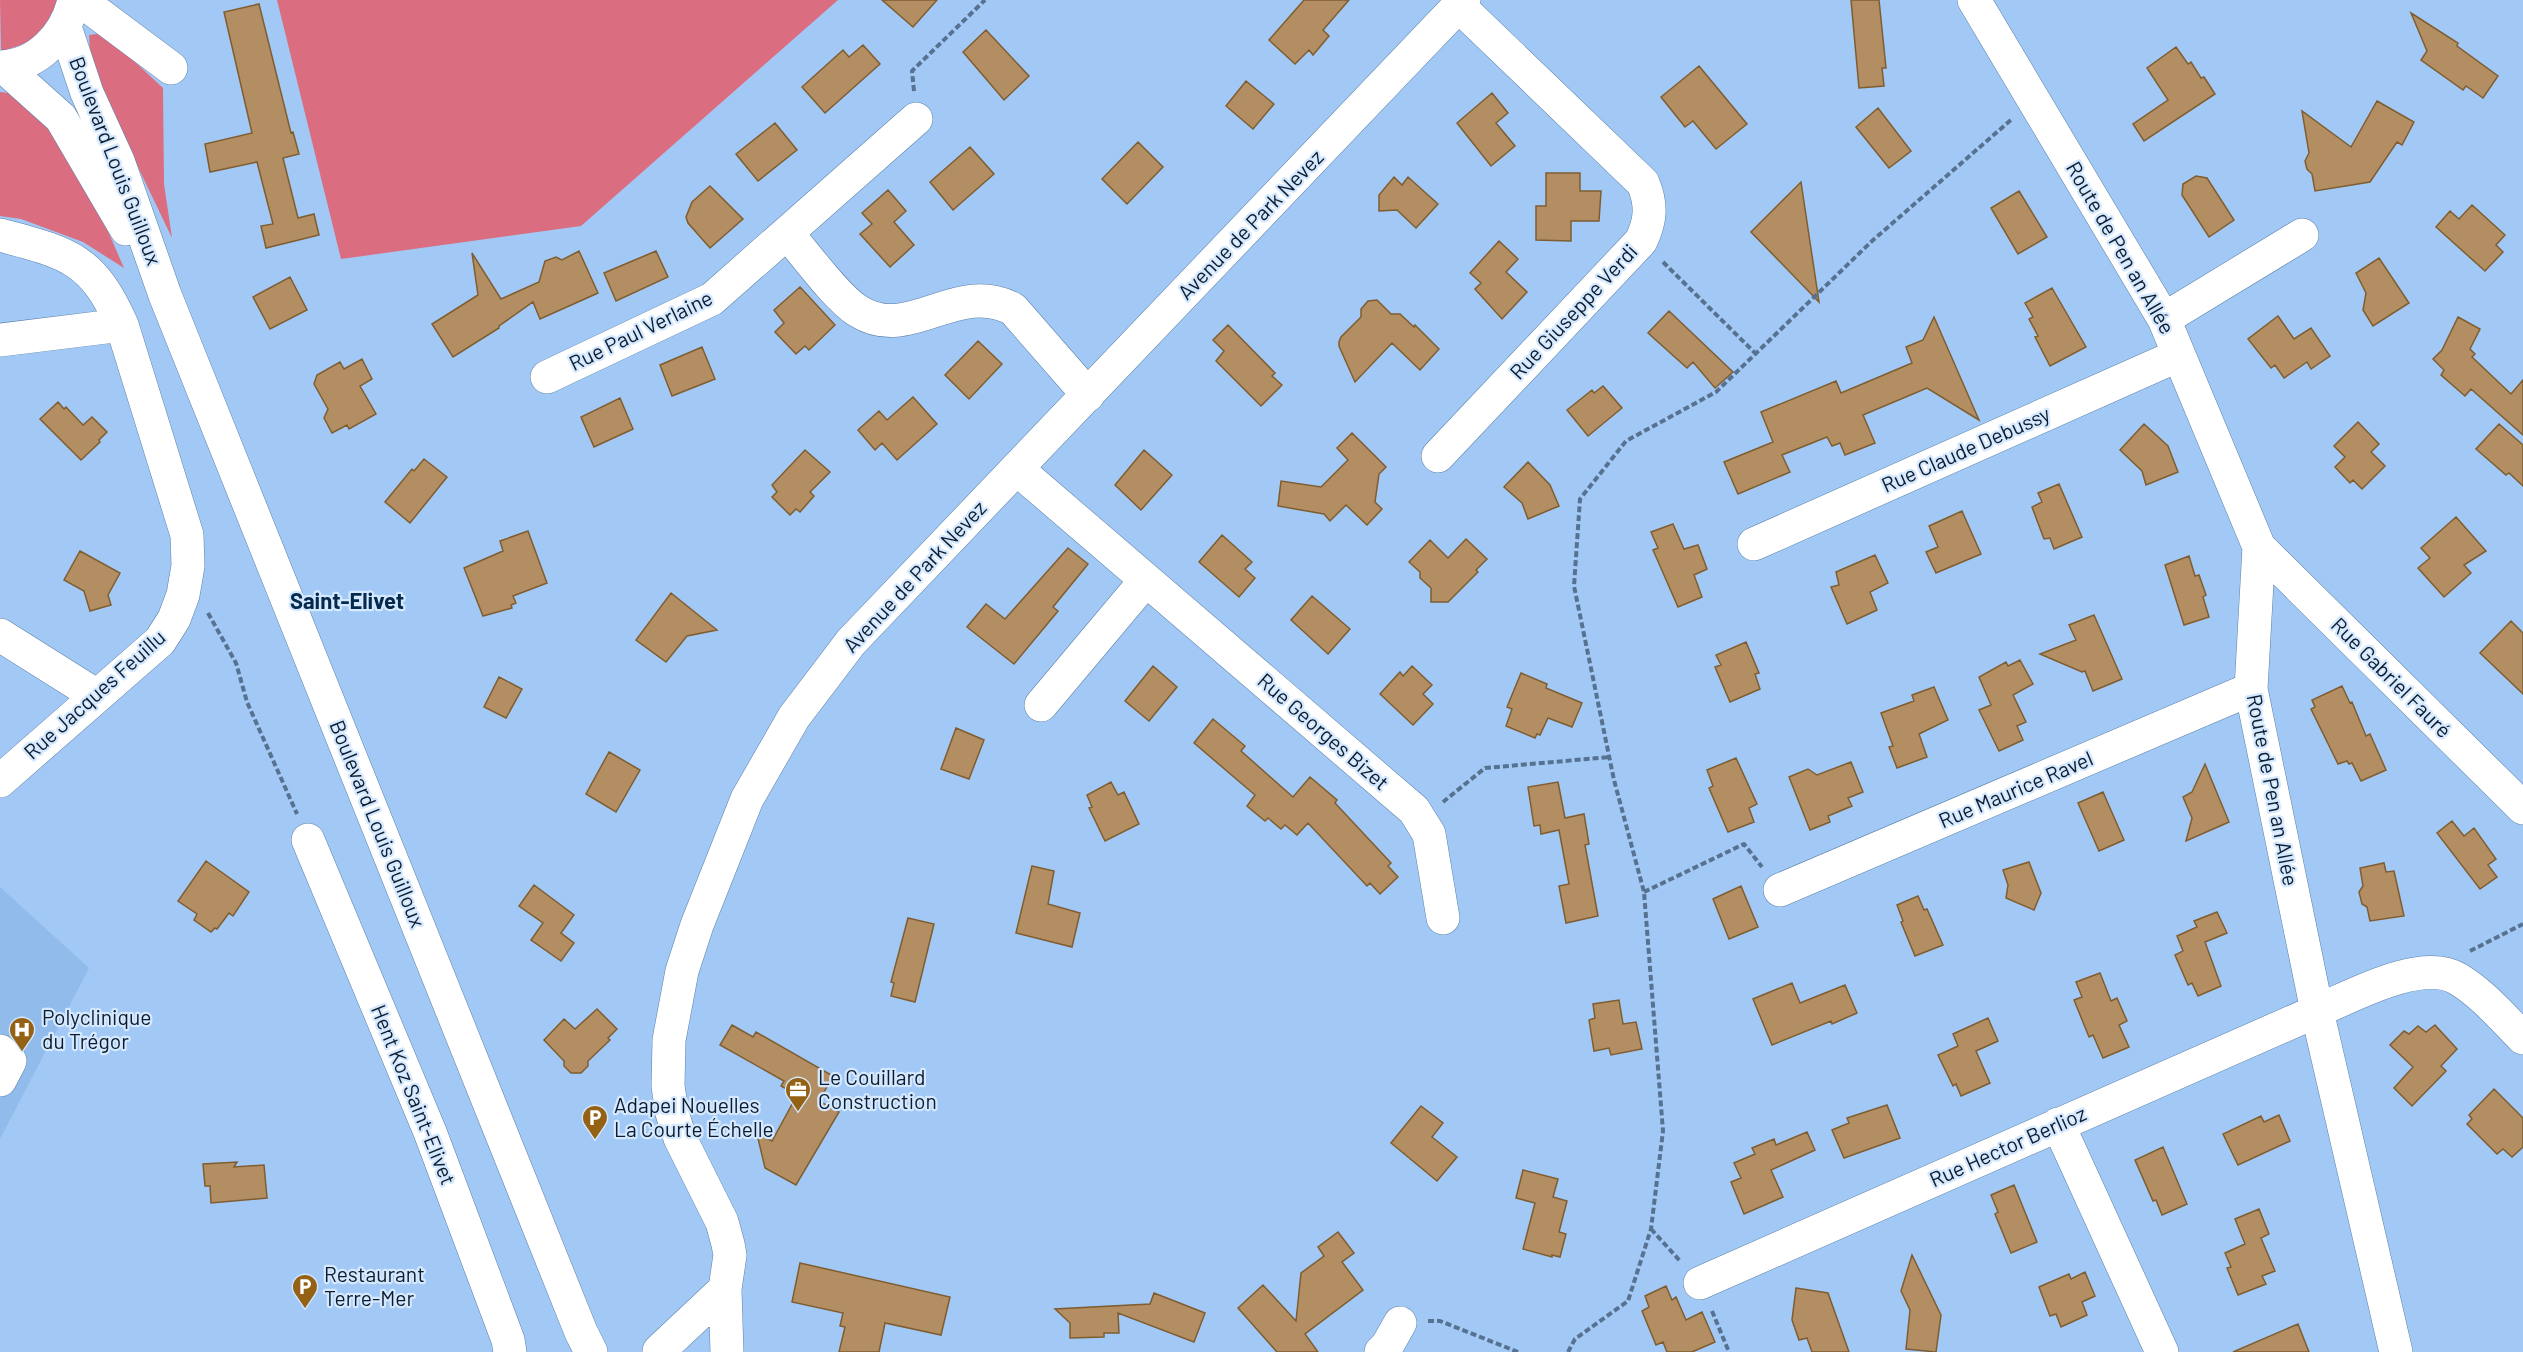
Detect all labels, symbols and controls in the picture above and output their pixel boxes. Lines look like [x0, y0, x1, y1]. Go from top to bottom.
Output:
street label: Boulevard Louis Guilloux [65, 53, 168, 268]
street label: Avenue de Park Nevez [1172, 144, 1328, 304]
street label: Route de Pen an Allée [2062, 157, 2181, 338]
street label: Rue Giuseppe Verdi [1504, 238, 1642, 384]
street label: Rue Paul Verlaine [565, 284, 716, 375]
street label: Rue Claude Debussy [1877, 400, 2054, 497]
street label: Avenue de Park Nevez [837, 495, 991, 657]
district label: Saint-Elivet [290, 587, 404, 613]
street label: Rue Gabriel Fauré [2327, 612, 2457, 742]
street label: Rue Jacques Feuillu [18, 624, 170, 764]
street label: Rue Georges Bizet [1253, 667, 1395, 795]
street label: Route de Pen an Allée [2243, 692, 2304, 888]
street label: Boulevard Louis Guilloux [325, 716, 431, 931]
street label: Rue Maurice Ravel [1935, 745, 2096, 832]
street label: Hent Koz Saint-Elivet [367, 1001, 462, 1188]
place label: Polyclinique du Trégor [42, 1004, 151, 1053]
hospital icon: Polyclinique du Trégor [7, 1015, 37, 1053]
place label: Le Couillard Construction [818, 1064, 937, 1113]
office icon: Le Couillard Construction [783, 1075, 813, 1113]
place label: Adapei Nouelles La Courte Échelle [614, 1092, 774, 1141]
street label: Rue Hector Berlioz [1925, 1100, 2090, 1191]
parking icon: Adapei Nouelles La Courte Échelle [580, 1103, 610, 1141]
place label: Restaurant Terre-Mer [324, 1261, 425, 1310]
parking icon: Restaurant Terre-Mer [290, 1272, 320, 1310]

